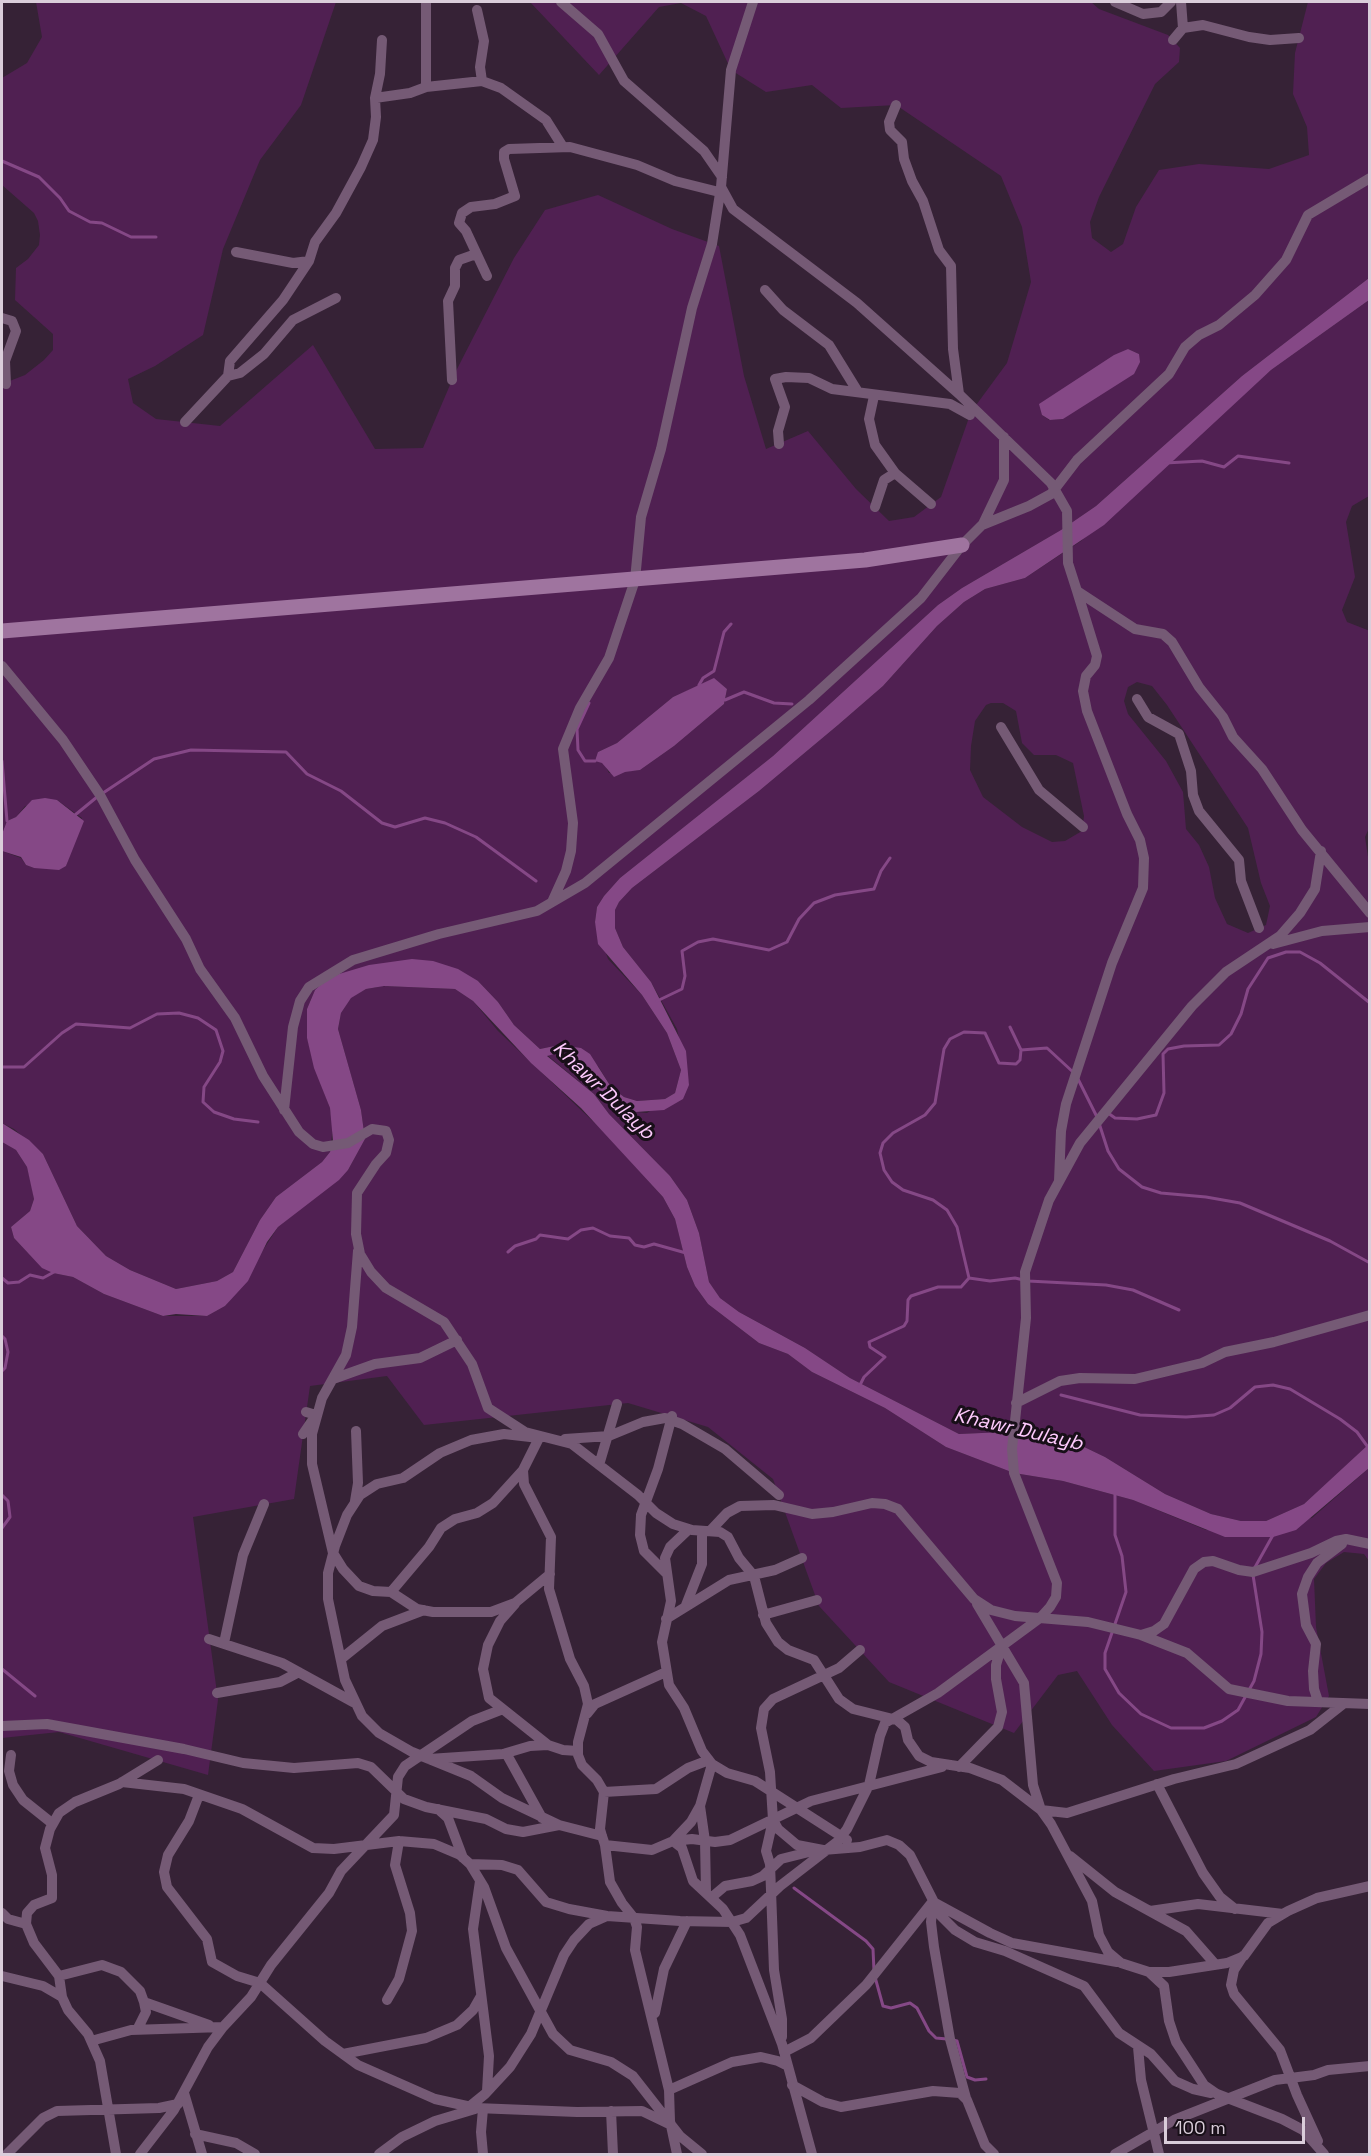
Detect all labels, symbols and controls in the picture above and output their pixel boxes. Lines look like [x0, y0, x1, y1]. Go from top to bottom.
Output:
water label: Khawr Dulayb [547, 1037, 659, 1145]
water label: Khawr Dulayb [951, 1404, 1085, 1456]
scale bar [1167, 2105, 1308, 2143]
text: 100 m [1175, 2116, 1226, 2139]

